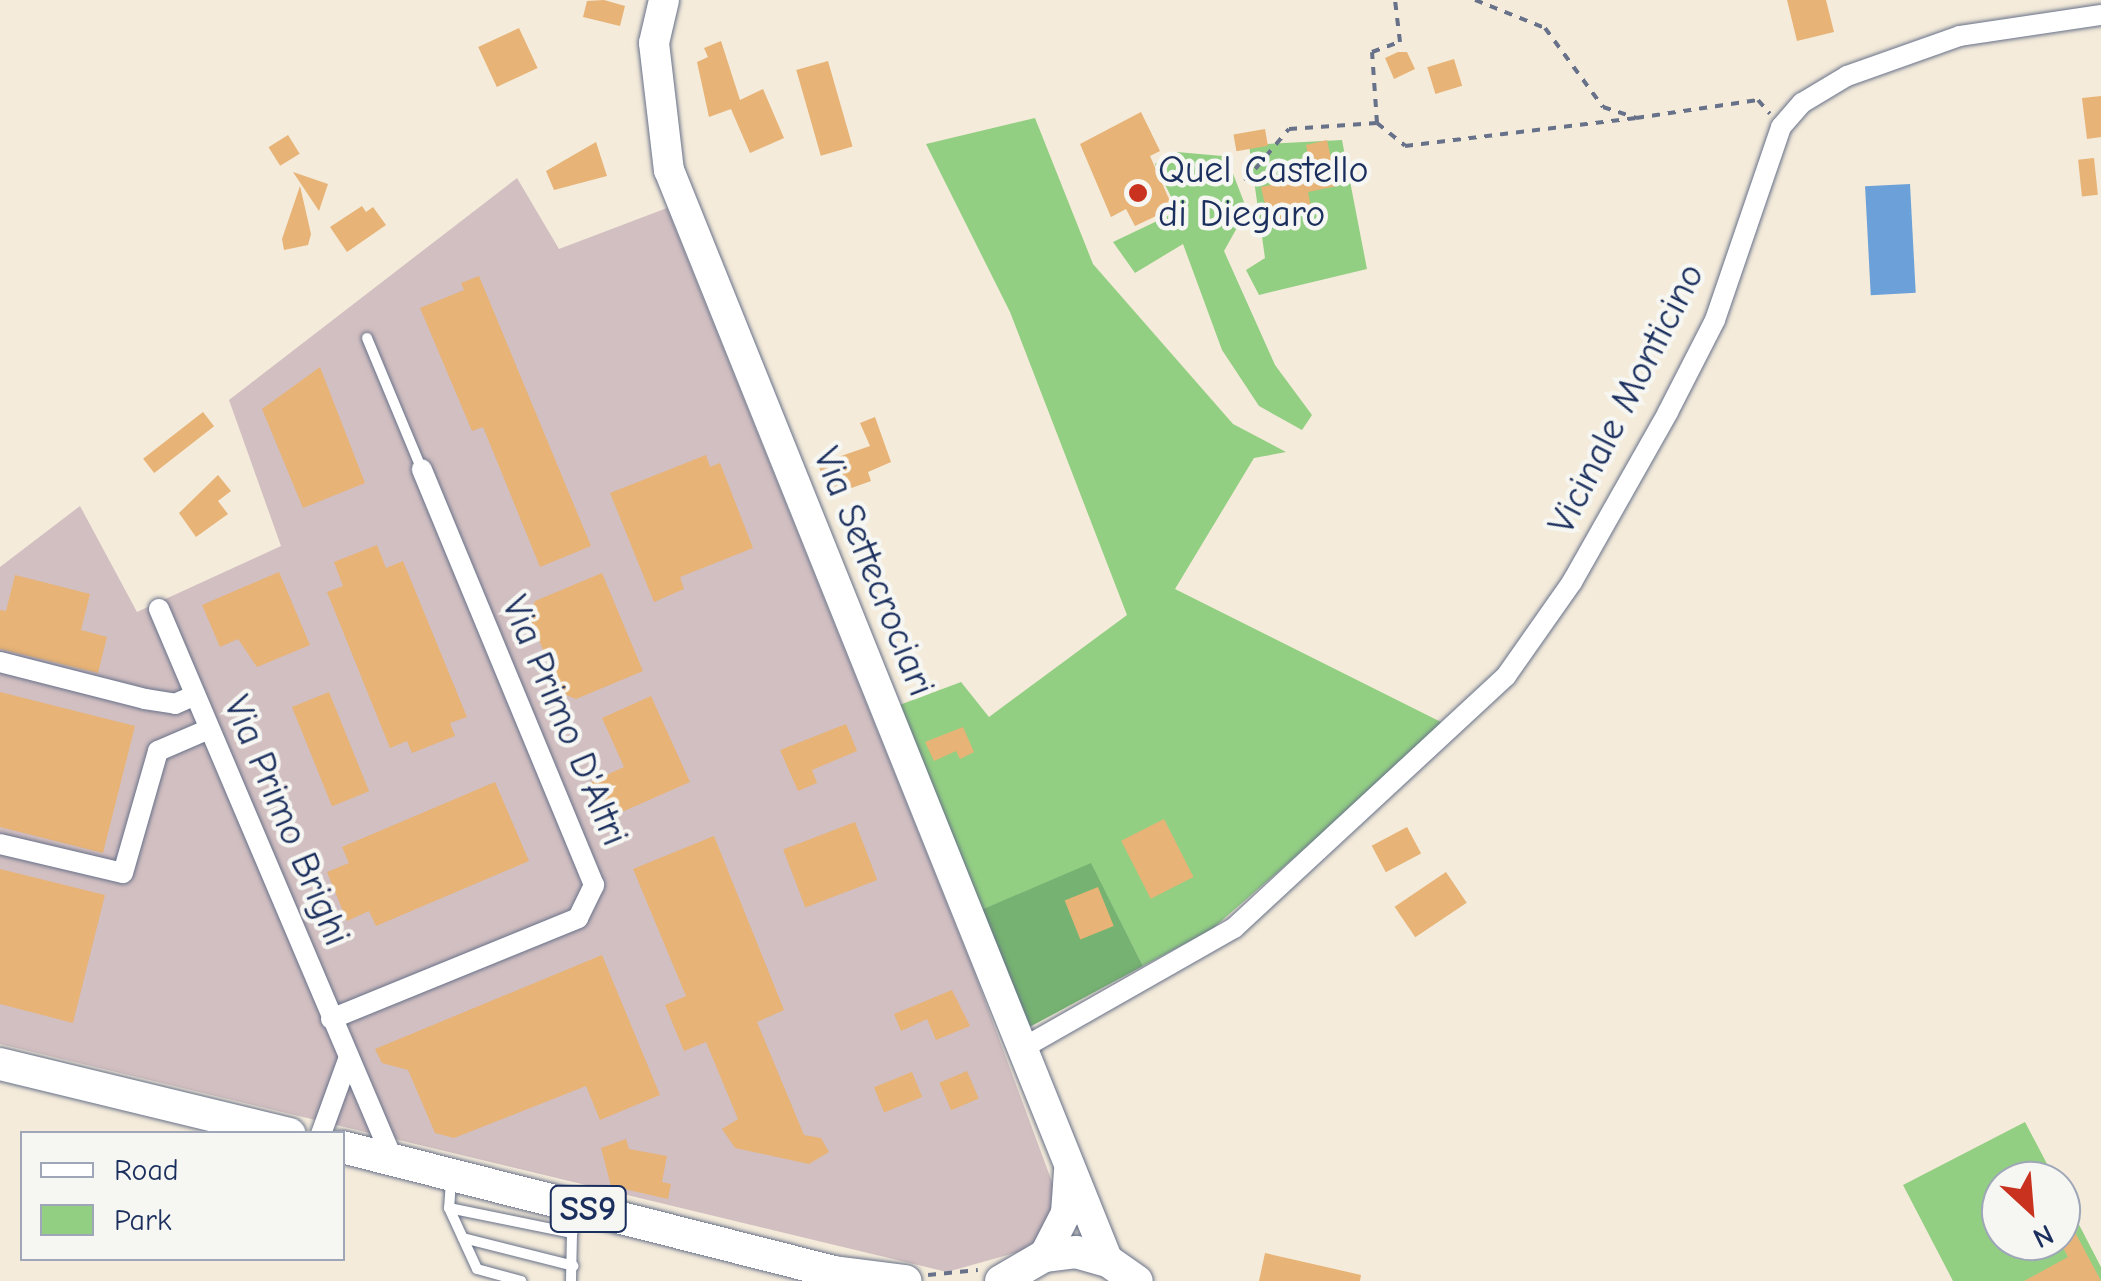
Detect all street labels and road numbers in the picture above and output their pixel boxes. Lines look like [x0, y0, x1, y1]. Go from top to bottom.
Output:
street label: Vicinale Monticino [1539, 256, 1715, 542]
street label: Via Settecrociari [802, 441, 944, 703]
street label: Via Primo D'Altri [491, 589, 637, 853]
street label: Via Primo Brighi [213, 689, 359, 953]
road number: SS9 [548, 1179, 628, 1239]

